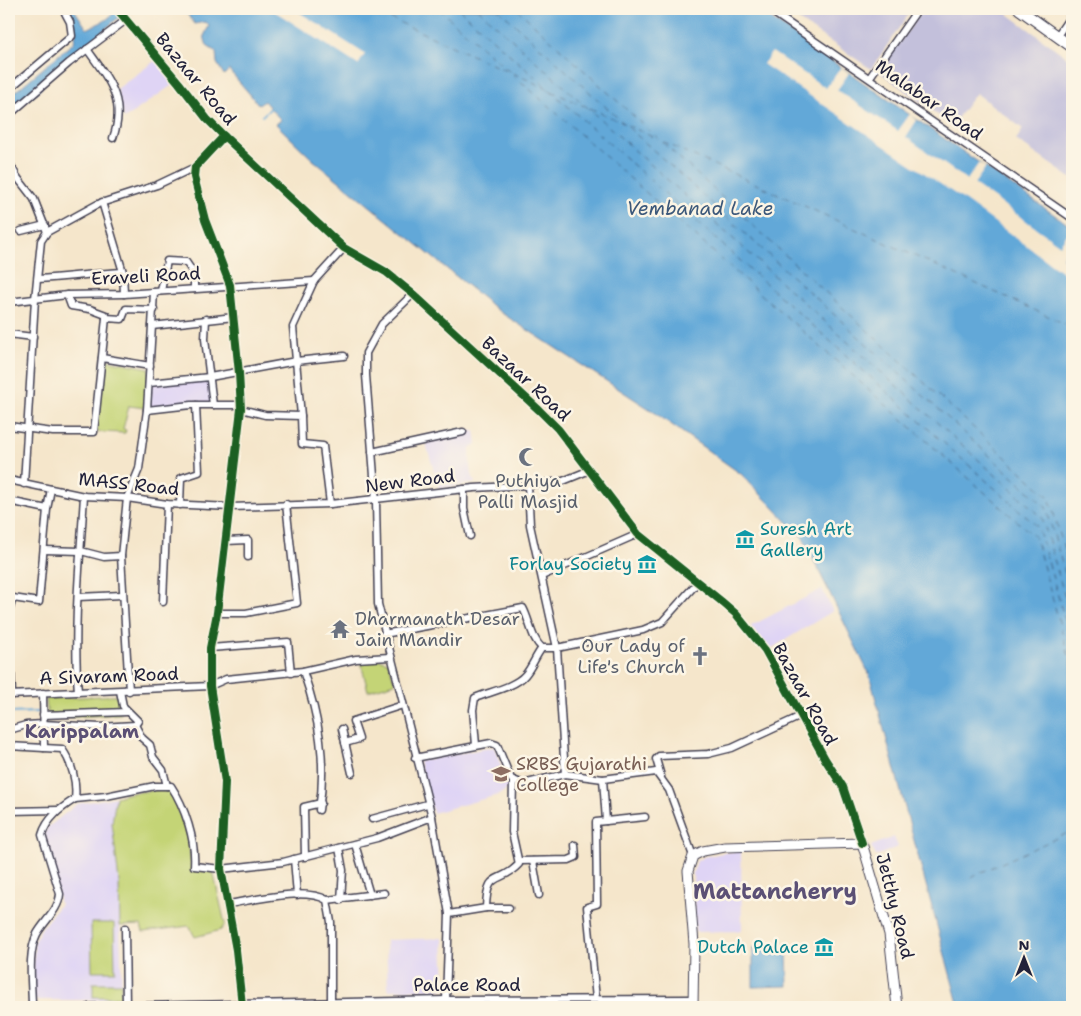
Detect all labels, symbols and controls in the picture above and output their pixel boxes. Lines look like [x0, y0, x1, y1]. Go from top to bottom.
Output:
street label: Bazaar Road [150, 28, 242, 130]
street label: Malabar Road [870, 54, 988, 146]
water label: Vembanad Lake [627, 196, 773, 221]
street label: Eraveli Road [91, 261, 201, 291]
street label: Bazaar Road [476, 331, 576, 427]
mosque icon: Puthiya Palli Masjid [517, 446, 539, 468]
street label: New Road [364, 464, 456, 498]
street label: MASS Road [77, 467, 181, 501]
place label: Puthiya Palli Masjid [478, 469, 578, 514]
place label: Suresh Art Gallery [760, 517, 852, 562]
museum icon: Suresh Art Gallery [734, 528, 756, 550]
place label: Forlay Society [509, 552, 632, 576]
museum icon: Forlay Society [636, 553, 658, 575]
place label: Dharmanath Desar Jain Mandir [355, 607, 520, 652]
temple icon: Dharmanath Desar Jain Mandir [329, 618, 351, 640]
place label: Our Lady of Life's Church [578, 634, 685, 679]
street label: Bazaar Road [767, 638, 843, 750]
church icon: Our Lady of Life's Church [689, 645, 711, 667]
street label: A Sivaram Road [39, 662, 179, 690]
district label: Karippalam [25, 719, 139, 744]
place label: SRBS Gujarathi College [516, 752, 647, 797]
school or university icon: SRBS Gujarathi College [490, 763, 512, 785]
street label: Jetthy Road [870, 851, 920, 961]
district label: Mattancherry [693, 877, 857, 906]
north arrow [998, 934, 1048, 984]
place label: Dutch Palace [697, 935, 809, 959]
museum icon: Dutch Palace [813, 936, 835, 958]
text: N [1018, 936, 1030, 954]
street label: Palace Road [413, 973, 521, 997]

